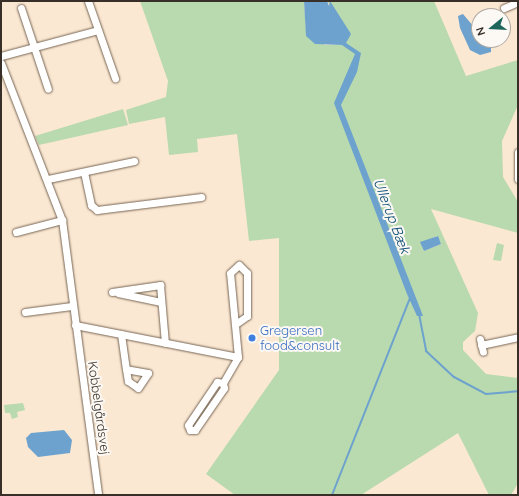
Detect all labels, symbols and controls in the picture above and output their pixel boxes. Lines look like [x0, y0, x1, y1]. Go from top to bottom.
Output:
north arrow [471, 8, 511, 48]
text: N [473, 25, 488, 37]
water label: Ullerup Bæk [370, 176, 414, 256]
place label: Gregersen food&consult [260, 323, 340, 354]
marker: Gregersen food&consult [247, 333, 257, 343]
street label: Kobbelgårdsvej [85, 360, 113, 456]

